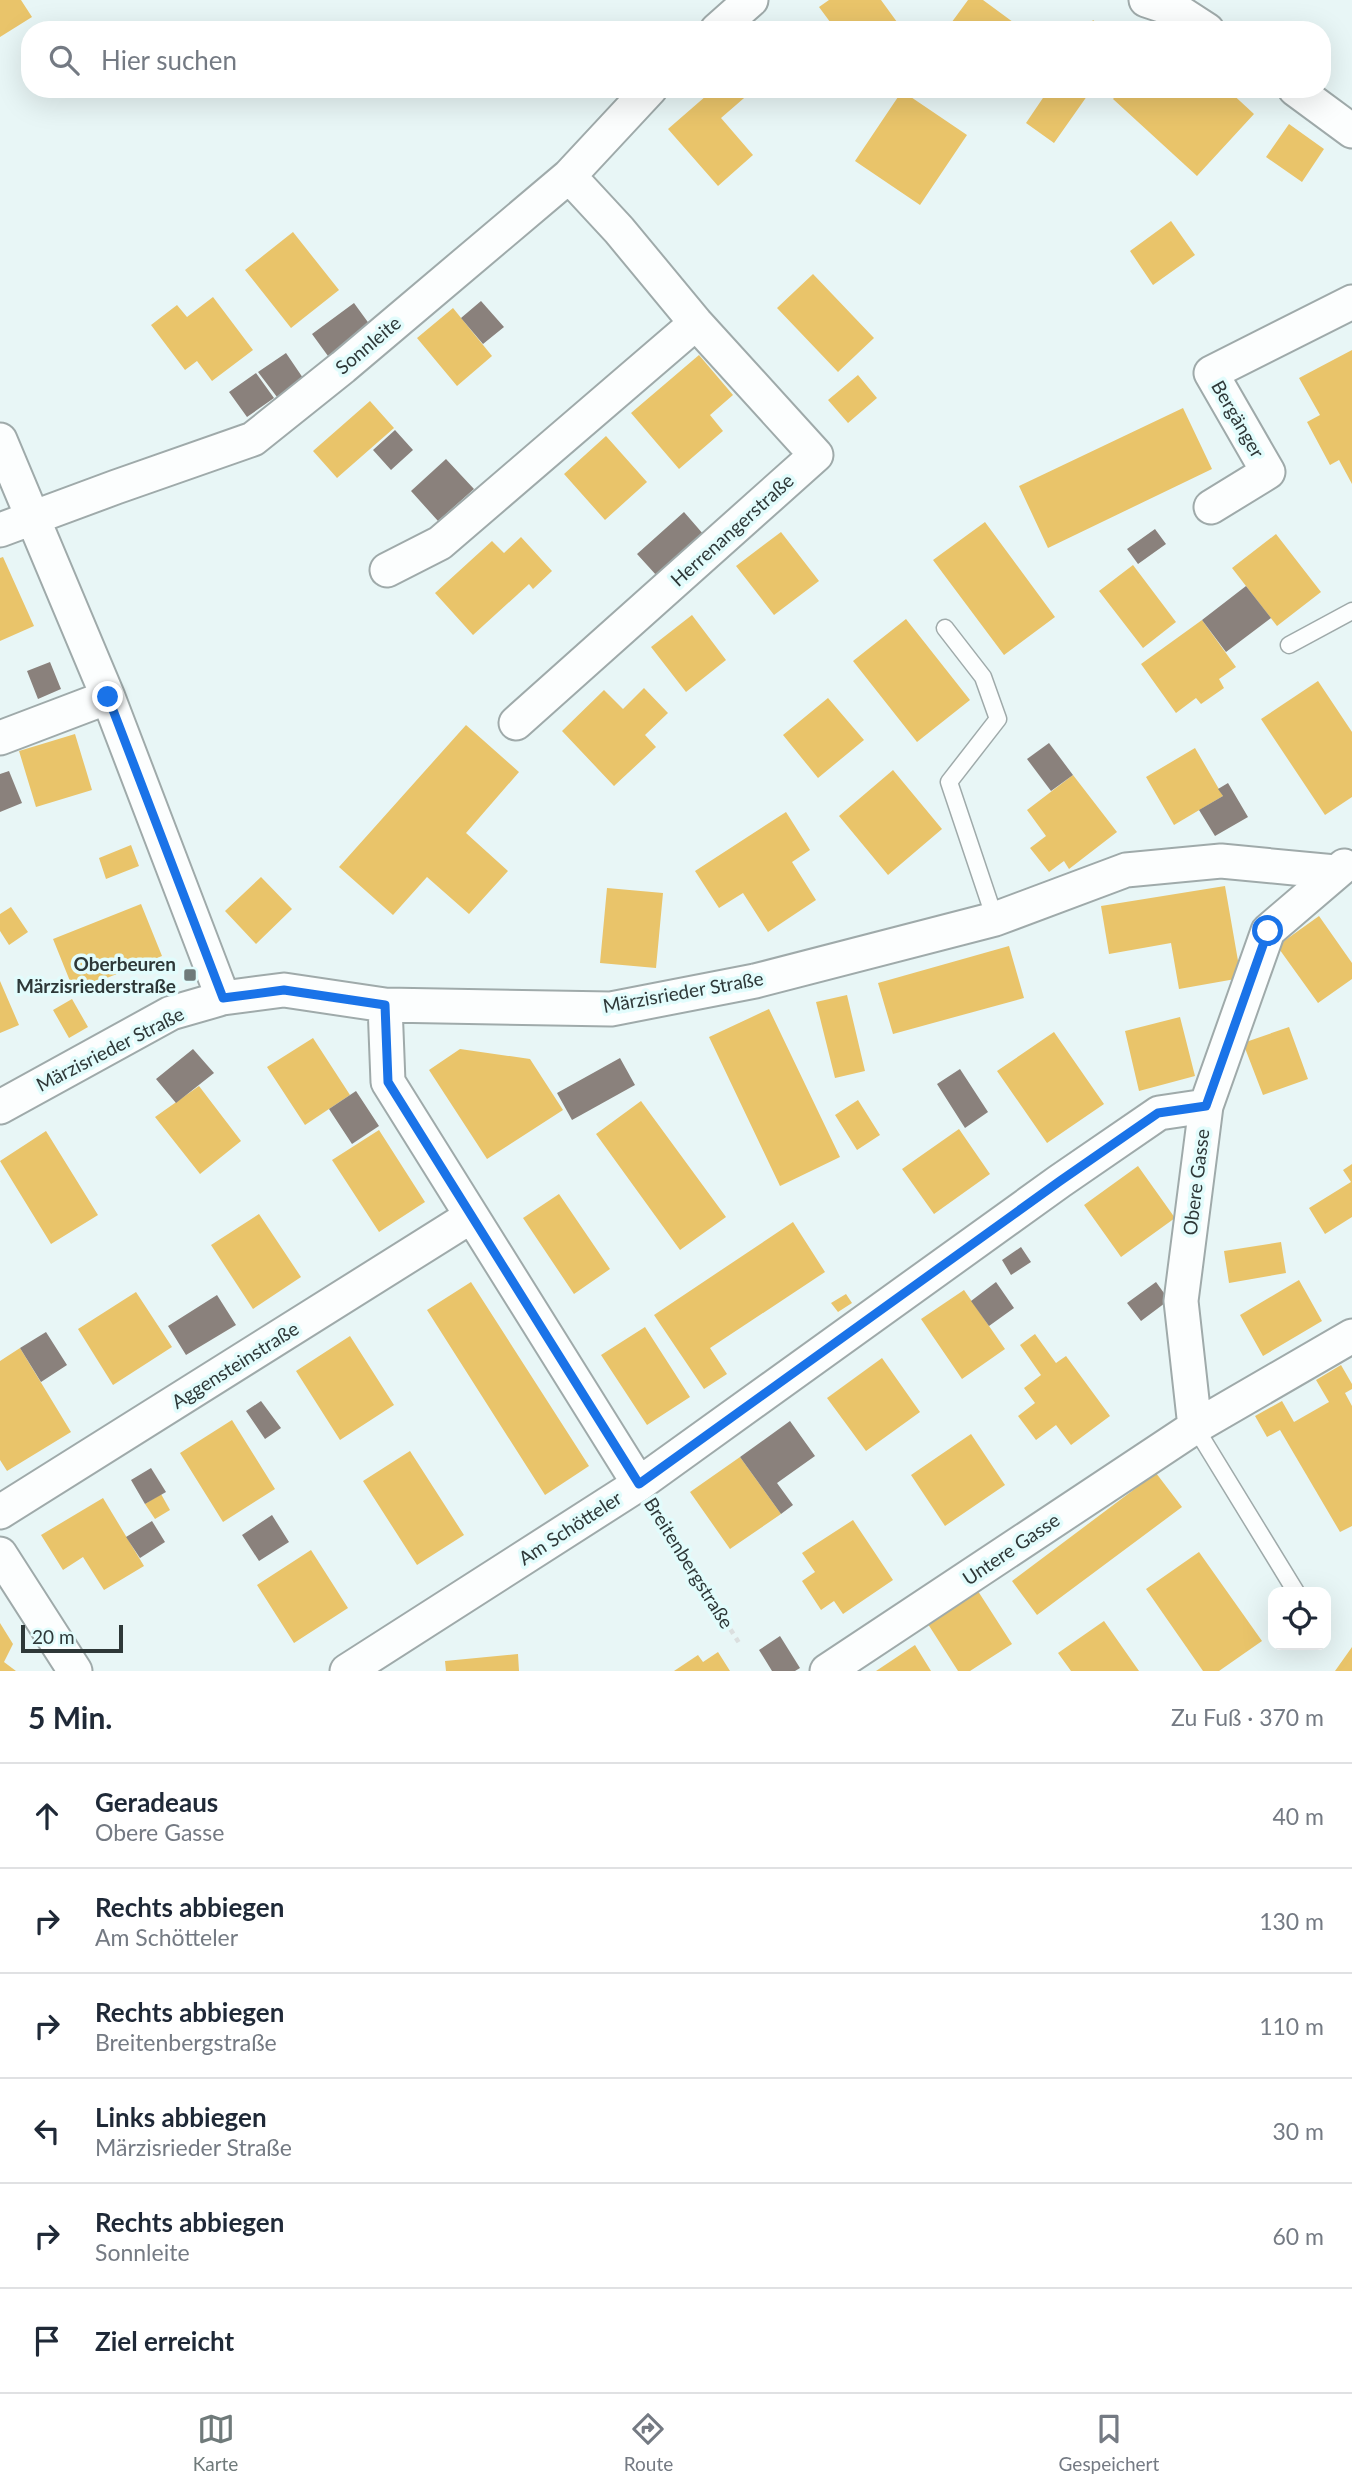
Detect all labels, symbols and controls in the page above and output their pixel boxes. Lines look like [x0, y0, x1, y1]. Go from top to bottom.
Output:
search box [21, 21, 1331, 98]
icon: search [45, 41, 83, 79]
text: Hier suchen [101, 44, 237, 76]
street label: Sonnleite [330, 311, 405, 379]
street label: Bergänger [1207, 376, 1270, 462]
street label: Herrenangerstraße [666, 468, 798, 591]
route end [92, 681, 123, 712]
route start [1252, 915, 1283, 946]
place label: Oberbeuren Märzisriederstraße [16, 952, 176, 997]
street label: Märzisrieder Straße [601, 966, 765, 1017]
marker: Oberbeuren Märzisriederstraße [182, 967, 198, 983]
street label: Märzisrieder Straße [32, 1001, 187, 1096]
street label: Obere Gasse [1178, 1127, 1213, 1236]
street label: Aggensteinstraße [167, 1316, 303, 1413]
street label: Am Schötteler [514, 1486, 626, 1569]
street label: Breitenbergstraße [640, 1493, 739, 1632]
street label: Untere Gasse [958, 1508, 1064, 1589]
map controls [1268, 1587, 1331, 1650]
button: locate [1268, 1587, 1331, 1650]
scale bar [21, 1622, 122, 1654]
text: 20 m [32, 1625, 75, 1648]
text: 5 Min. [28, 1699, 113, 1735]
text: Zu Fuß · 370 m [1171, 1703, 1324, 1731]
text: Geradeaus [95, 1786, 218, 1818]
icon: ahead [28, 1797, 66, 1835]
text: 40 m [1273, 1802, 1324, 1830]
text: Obere Gasse [95, 1818, 224, 1846]
text: Rechts abbiegen [95, 1891, 284, 1923]
icon: right [28, 1902, 66, 1940]
text: 130 m [1259, 1907, 1324, 1935]
text: Am Schötteler [95, 1923, 238, 1951]
text: Rechts abbiegen [95, 1996, 284, 2028]
icon: right [28, 2007, 66, 2045]
text: 110 m [1259, 2012, 1324, 2040]
text: Breitenbergstraße [95, 2028, 277, 2056]
text: Links abbiegen [95, 2101, 267, 2133]
icon: left [28, 2112, 66, 2150]
text: 30 m [1273, 2117, 1324, 2145]
text: Märzisrieder Straße [95, 2133, 292, 2161]
text: Rechts abbiegen [95, 2206, 284, 2238]
icon: right [28, 2217, 66, 2255]
text: 60 m [1273, 2222, 1324, 2250]
text: Sonnleite [95, 2238, 190, 2266]
icon: arrive [28, 2322, 66, 2360]
text: Ziel erreicht [95, 2325, 234, 2357]
tab: Karte [193, 2410, 238, 2475]
tab: Route [624, 2410, 673, 2475]
tab: Gespeichert [1059, 2410, 1159, 2475]

